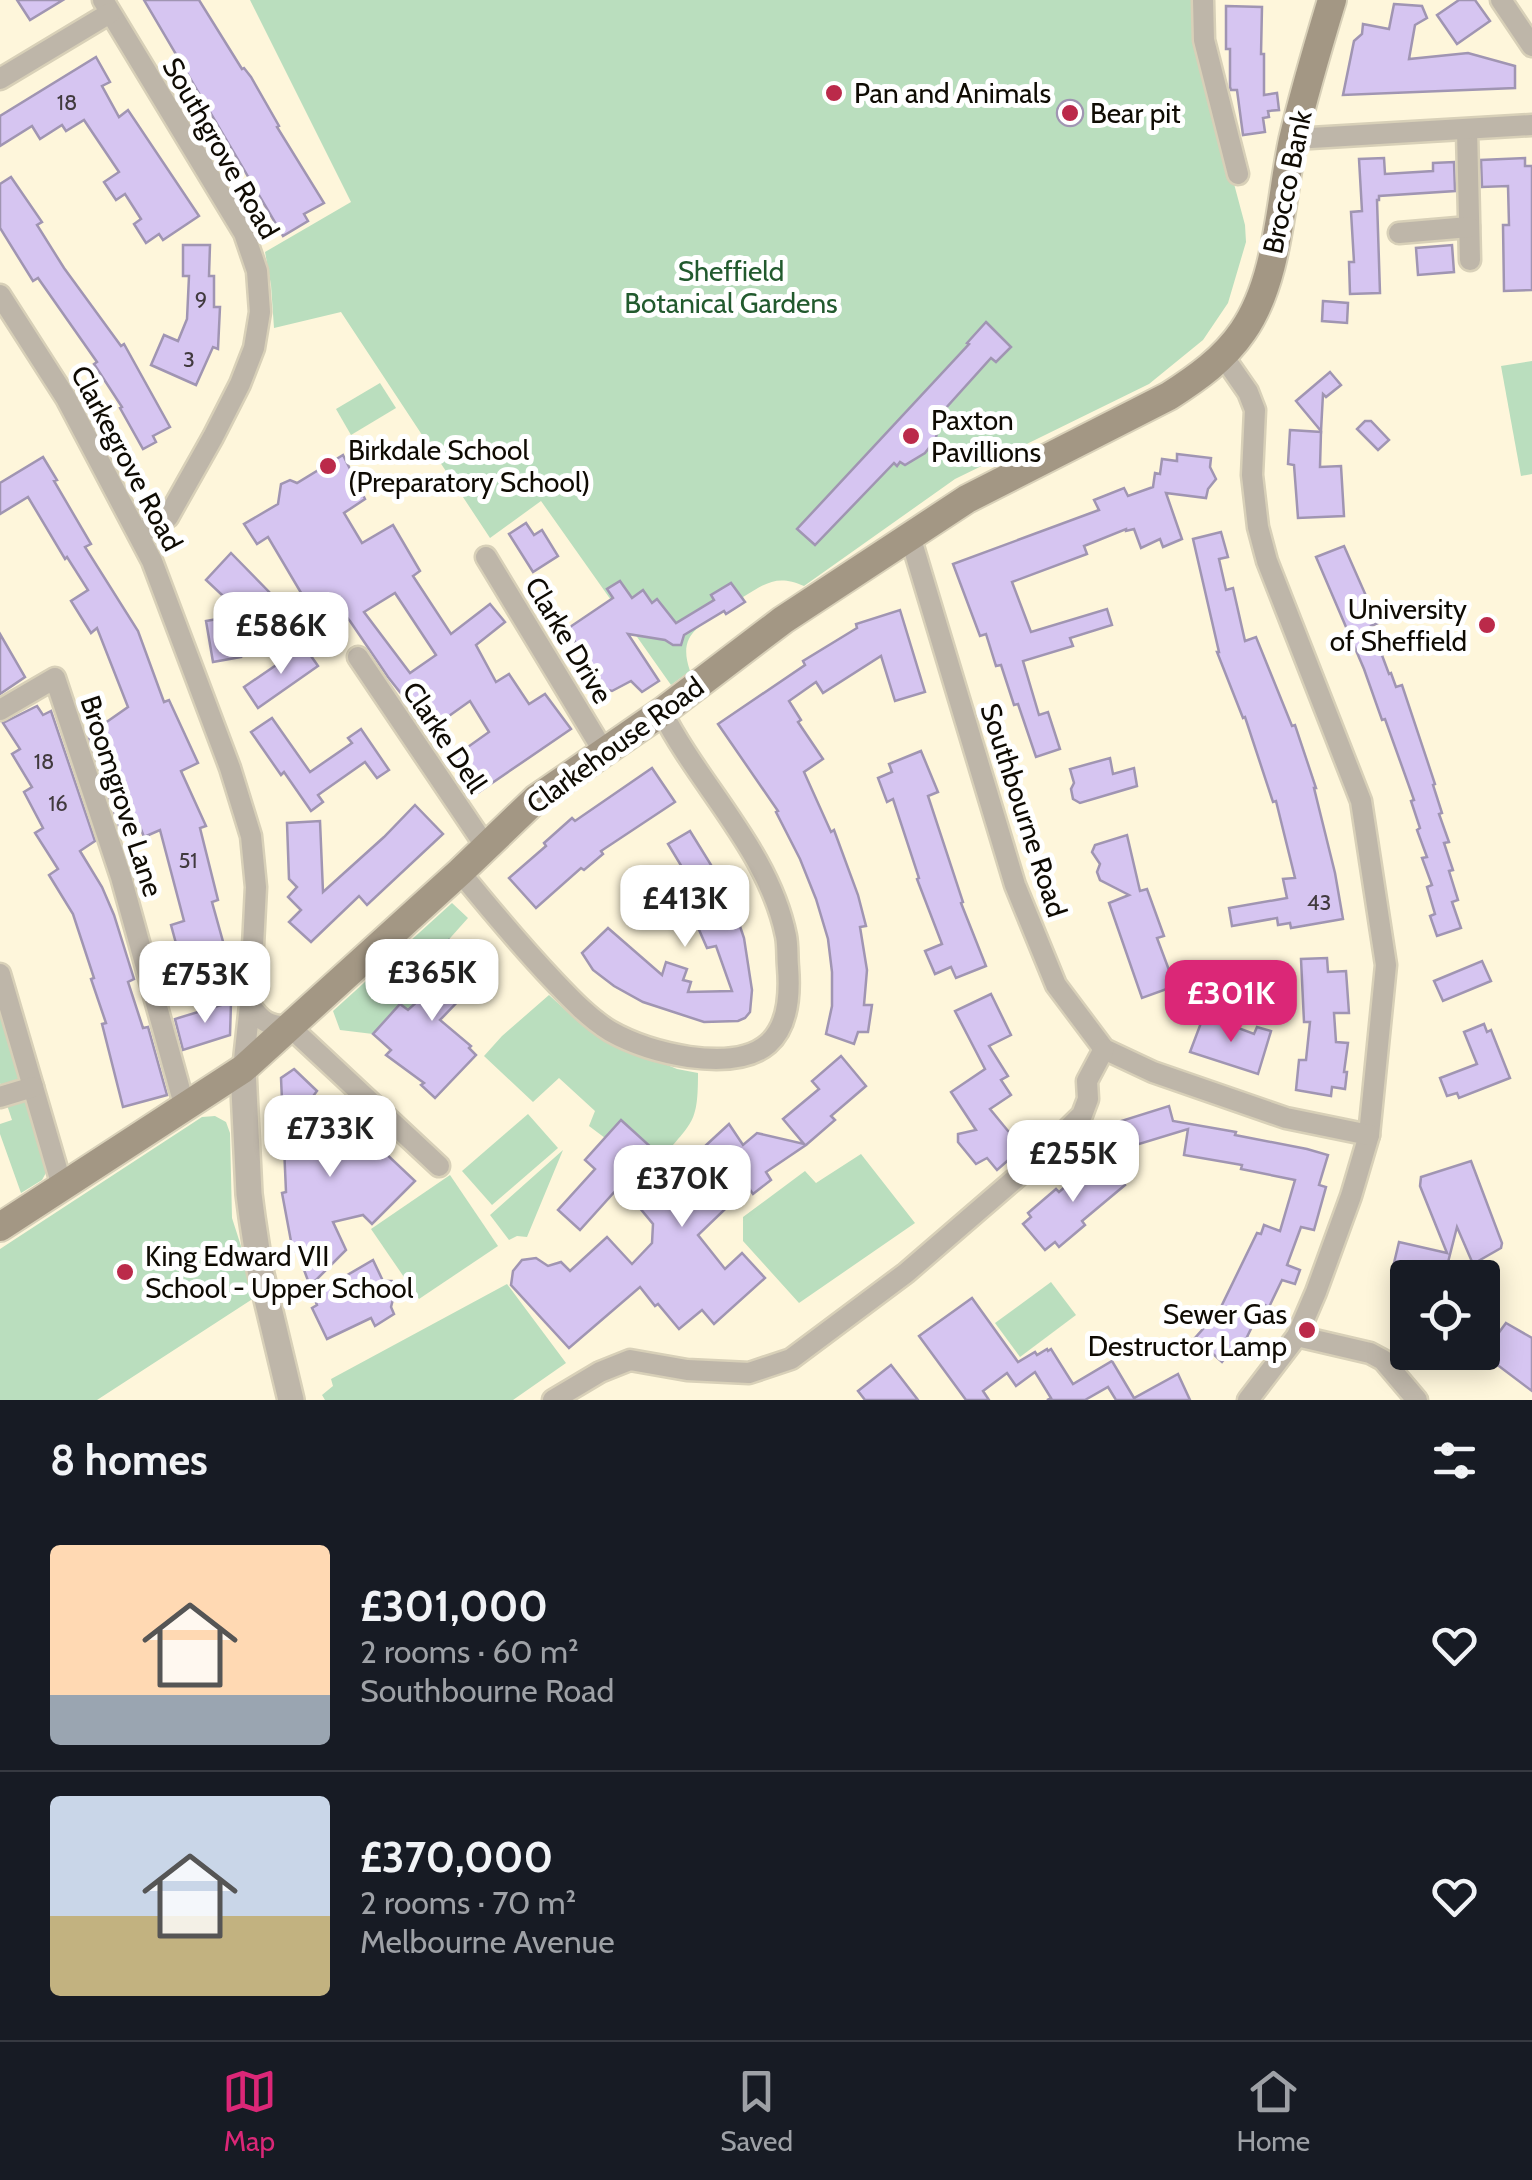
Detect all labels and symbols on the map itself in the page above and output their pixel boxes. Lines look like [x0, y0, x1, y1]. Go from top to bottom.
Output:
street label: Southgrove Road [155, 51, 287, 245]
place label: Pan and Animals [854, 76, 1051, 110]
marker: Pan and Animals [823, 82, 845, 104]
house number: 18 [57, 89, 77, 116]
place label: Bear pit [1090, 96, 1181, 130]
marker: Bear pit [1059, 102, 1081, 124]
street label: Brocco Bank [1255, 107, 1319, 257]
park label: Sheffield Botanical Gardens [624, 254, 838, 320]
house number: 9 [195, 286, 207, 313]
house number: 3 [183, 346, 195, 373]
street label: Clarkegrove Road [64, 360, 190, 556]
place label: Paxton Pavillions [931, 403, 1041, 469]
marker: Paxton Pavillions [900, 425, 922, 447]
place label: Birkdale School (Preparatory School) [348, 433, 590, 499]
marker: Birkdale School (Preparatory School) [317, 455, 339, 477]
street label: Clarke Drive [518, 571, 620, 709]
pin: £586K [211, 592, 351, 677]
place label: University of Sheffield [1330, 592, 1467, 658]
marker: University of Sheffield [1476, 614, 1498, 636]
street label: Clarkehouse Road [520, 669, 710, 821]
street label: Clarke Dell [396, 675, 495, 799]
street label: Broomgrove Lane [73, 691, 171, 901]
street label: Southbourne Road [973, 699, 1075, 921]
house number: 18 [34, 748, 54, 775]
house number: 16 [48, 790, 68, 817]
house number: 51 [178, 847, 198, 874]
pin: £413K [615, 865, 755, 950]
house number: 43 [1307, 889, 1331, 916]
pin: £365K [362, 939, 502, 1024]
pin: £753K [135, 941, 275, 1026]
pin: £301K [1161, 960, 1301, 1045]
pin: £733K [260, 1095, 400, 1180]
pin: £255K [1003, 1120, 1143, 1205]
pin: £370K [612, 1145, 752, 1230]
place label: King Edward VII School - Upper School [145, 1239, 414, 1305]
marker: King Edward VII School - Upper School [114, 1261, 136, 1283]
place label: Sewer Gas Destructor Lamp [1088, 1297, 1287, 1363]
marker: Sewer Gas Destructor Lamp [1296, 1319, 1318, 1341]

